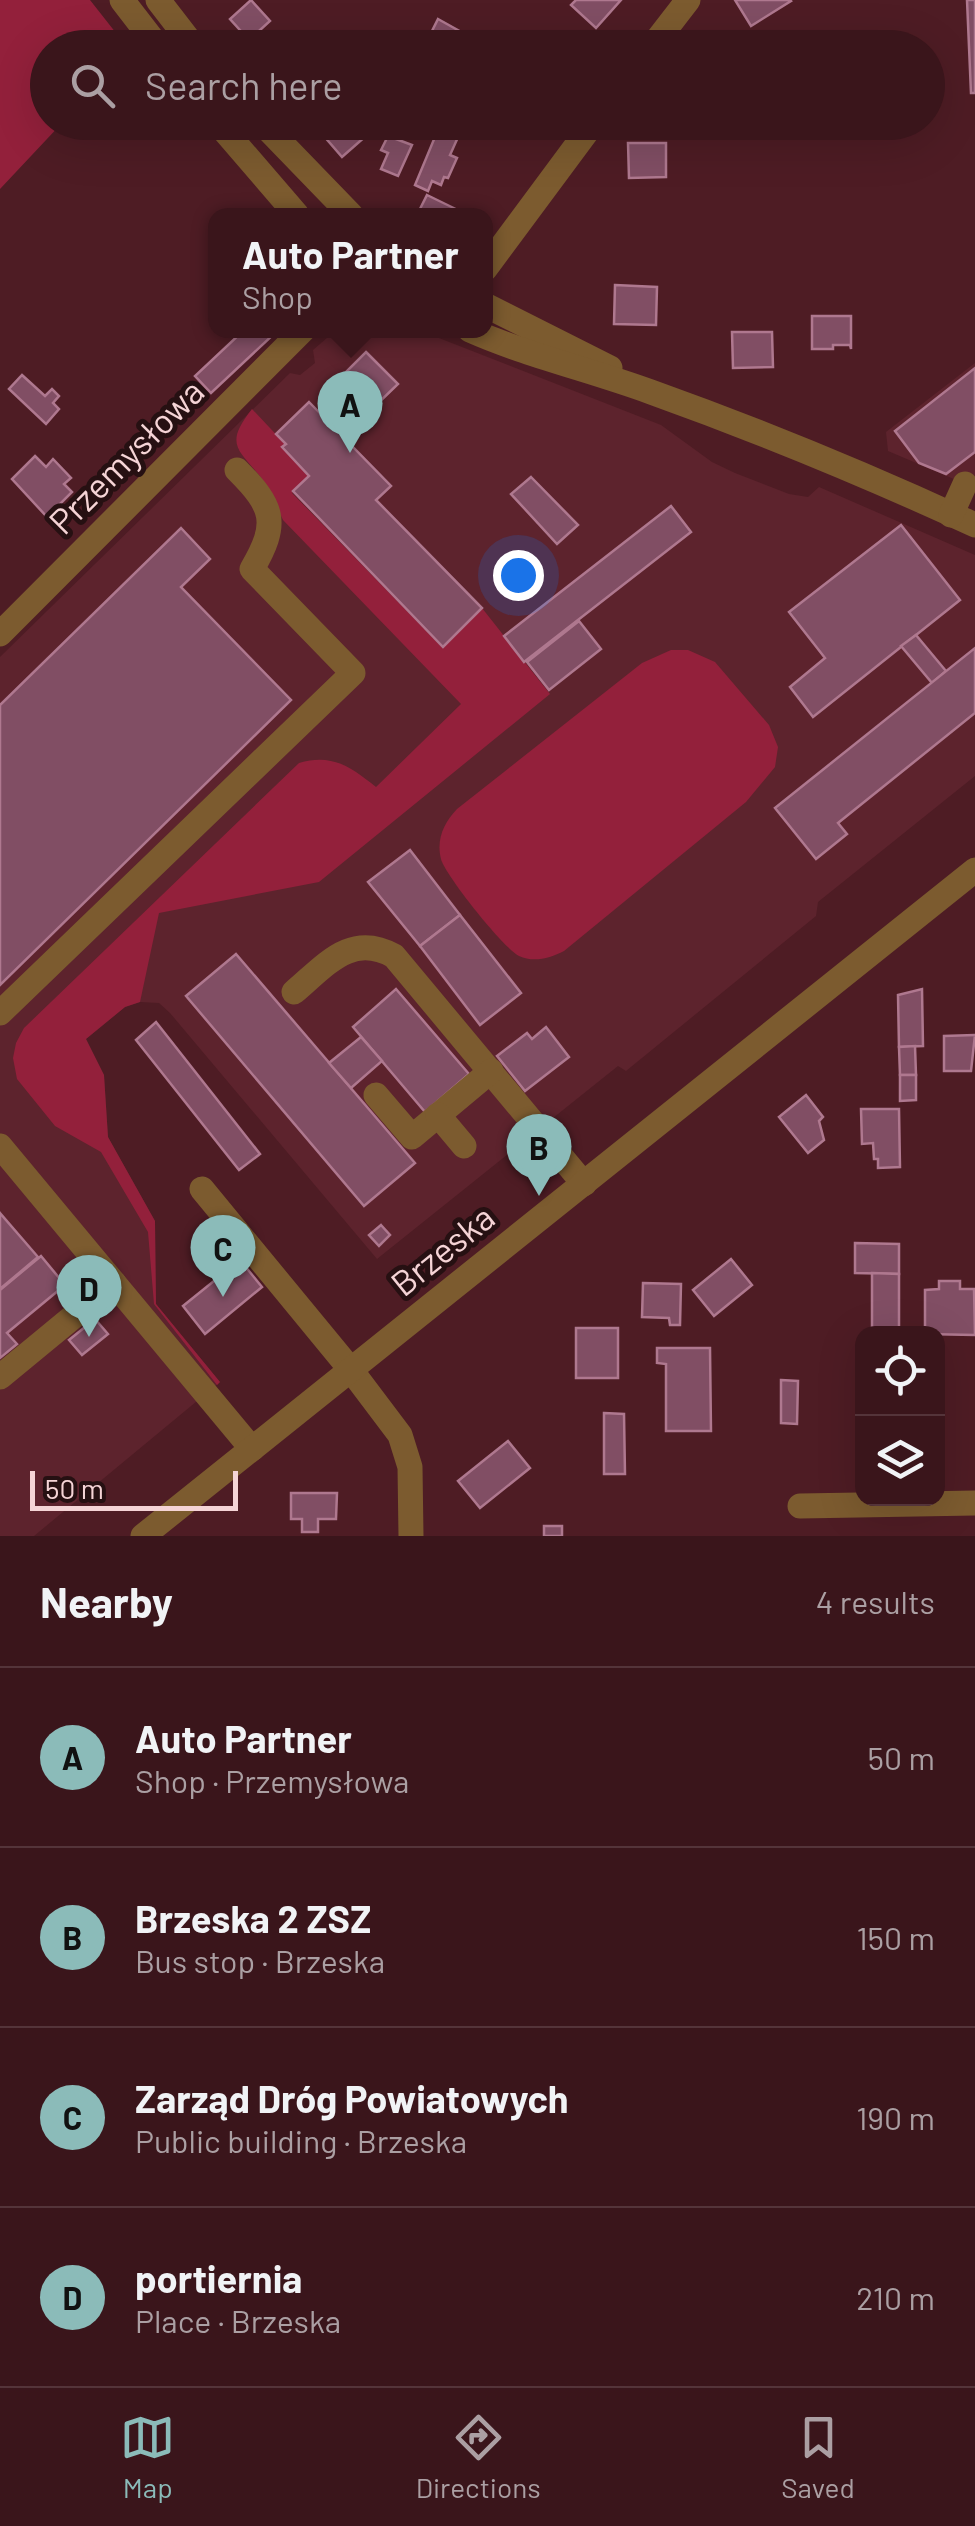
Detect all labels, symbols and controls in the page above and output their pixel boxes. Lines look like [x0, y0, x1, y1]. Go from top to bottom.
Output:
search box [30, 30, 945, 140]
icon: search [65, 58, 120, 113]
text: Search here [145, 62, 343, 108]
popup [208, 208, 493, 338]
text: Auto Partner [242, 231, 459, 277]
text: Shop [242, 277, 313, 315]
street label: Przemysłowa [40, 370, 212, 542]
pin: A [318, 370, 382, 453]
your location [493, 550, 544, 601]
pin: B [506, 1114, 572, 1196]
street label: Brzeska [382, 1195, 502, 1304]
pin: C [190, 1214, 256, 1297]
pin: D [56, 1254, 122, 1337]
map controls [855, 1326, 945, 1506]
button: locate [855, 1326, 945, 1416]
button: layers [855, 1416, 945, 1506]
scale bar [30, 1466, 238, 1510]
text: 50 m [45, 1471, 104, 1505]
text: Nearby [40, 1576, 173, 1626]
text: 4 results [816, 1582, 935, 1620]
text: Auto Partner [135, 1715, 352, 1761]
text: A [62, 1738, 83, 1776]
text: 50 m [868, 1738, 935, 1776]
text: Shop · Przemysłowa [135, 1761, 409, 1799]
text: Brzeska 2 ZSZ [135, 1895, 371, 1941]
text: B [63, 1918, 82, 1956]
text: 150 m [856, 1918, 935, 1956]
text: Bus stop · Brzeska [135, 1941, 385, 1979]
text: Zarząd Dróg Powiatowych [135, 2075, 569, 2121]
text: C [63, 2098, 82, 2136]
text: 190 m [856, 2098, 935, 2136]
text: Public building · Brzeska [135, 2121, 467, 2159]
text: portiernia [135, 2255, 302, 2301]
text: D [63, 2278, 82, 2316]
text: 210 m [856, 2278, 935, 2316]
text: Place · Brzeska [135, 2301, 341, 2339]
tab: Map [120, 2410, 175, 2504]
tab: Directions [416, 2410, 541, 2504]
tab: Saved [781, 2410, 855, 2504]

